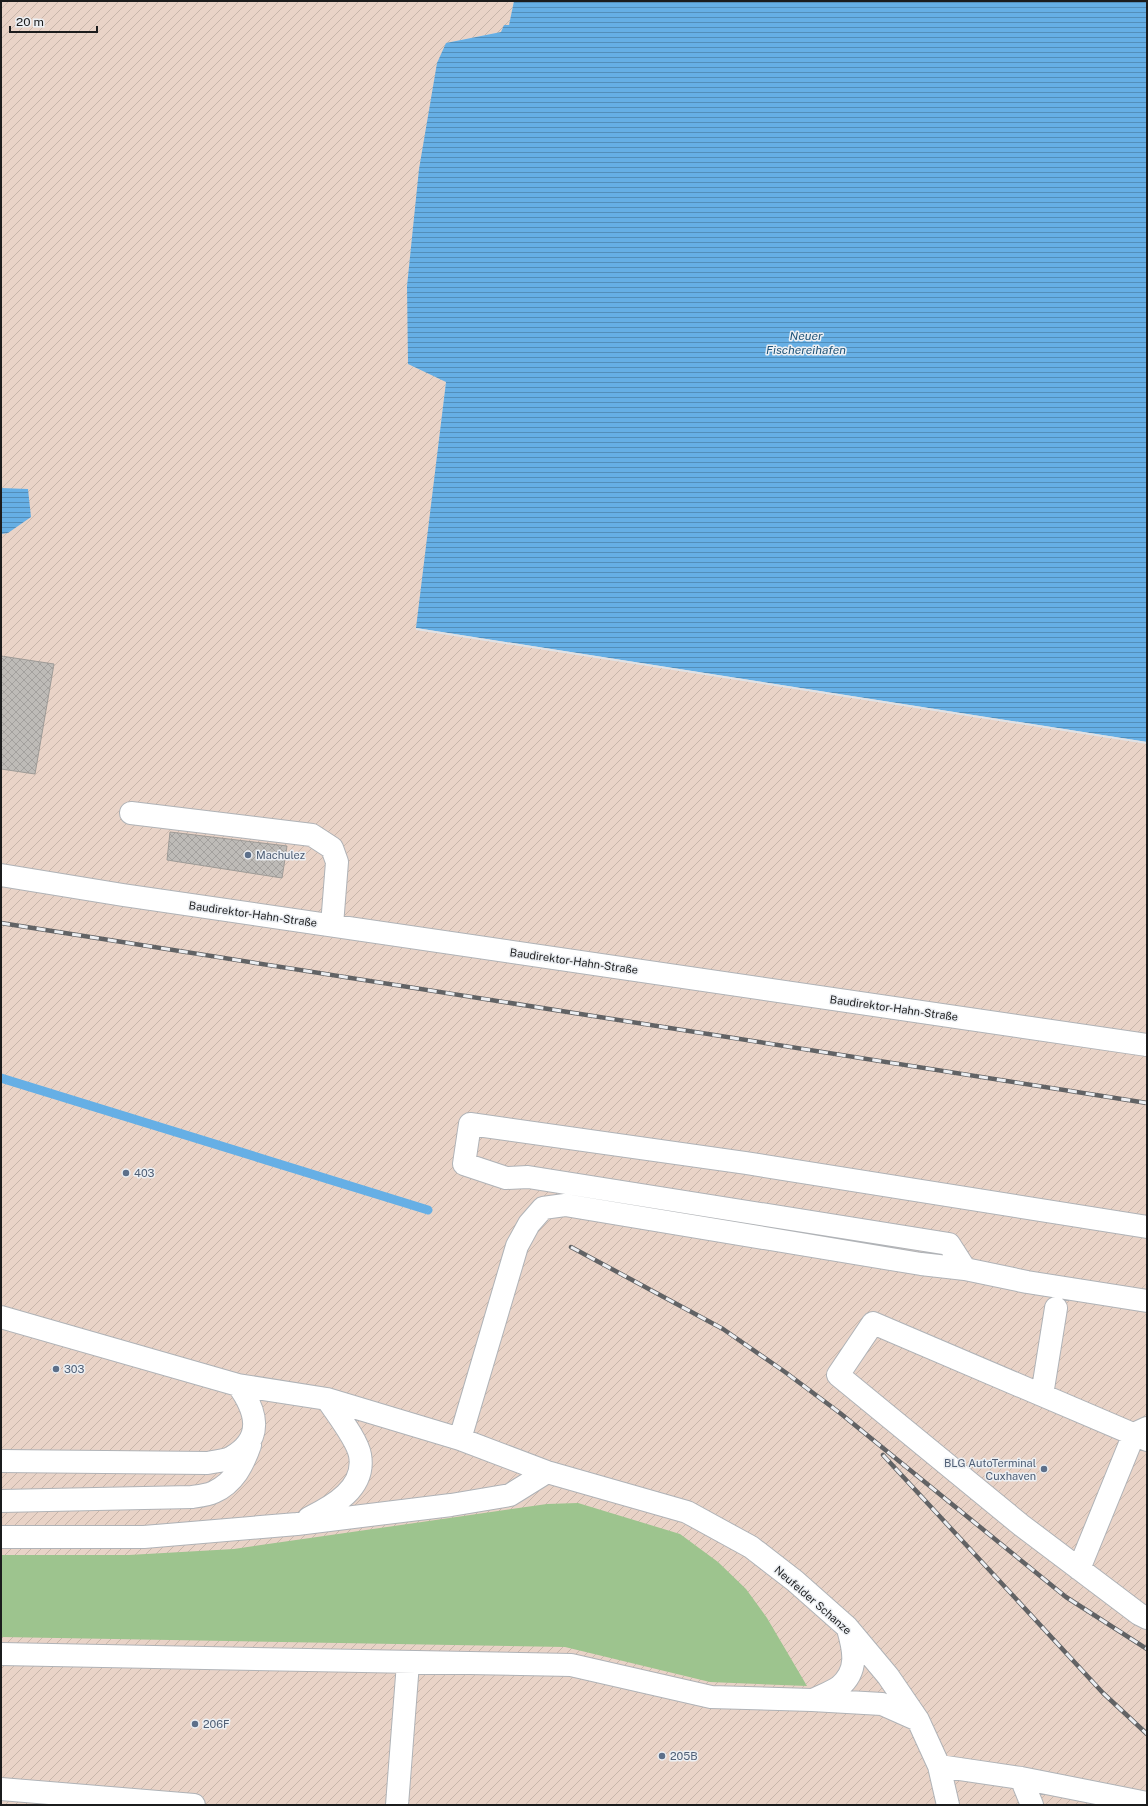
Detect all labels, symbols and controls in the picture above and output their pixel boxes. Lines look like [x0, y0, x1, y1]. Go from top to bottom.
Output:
scale bar [10, 8, 97, 34]
text: 20 m [16, 15, 44, 29]
water label: Neuer Fischereihafen [766, 329, 846, 357]
place label: Machulez [256, 849, 305, 861]
marker: Machulez [243, 850, 253, 860]
street label: Baudirektor-Hahn-Straße [188, 899, 318, 929]
street label: Baudirektor-Hahn-Straße [509, 946, 639, 976]
street label: Baudirektor-Hahn-Straße [829, 993, 959, 1023]
place label: 403 [134, 1167, 155, 1179]
marker: 403 [121, 1168, 131, 1178]
place label: 303 [64, 1363, 85, 1375]
marker: 303 [51, 1364, 61, 1374]
place label: BLG AutoTerminal Cuxhaven [944, 1457, 1036, 1482]
marker: BLG AutoTerminal Cuxhaven [1039, 1464, 1049, 1474]
street label: Neufelder Schanze [772, 1563, 854, 1637]
place label: 206F [203, 1718, 230, 1730]
marker: 206F [190, 1719, 200, 1729]
place label: 205B [670, 1750, 698, 1762]
marker: 205B [657, 1751, 667, 1761]

